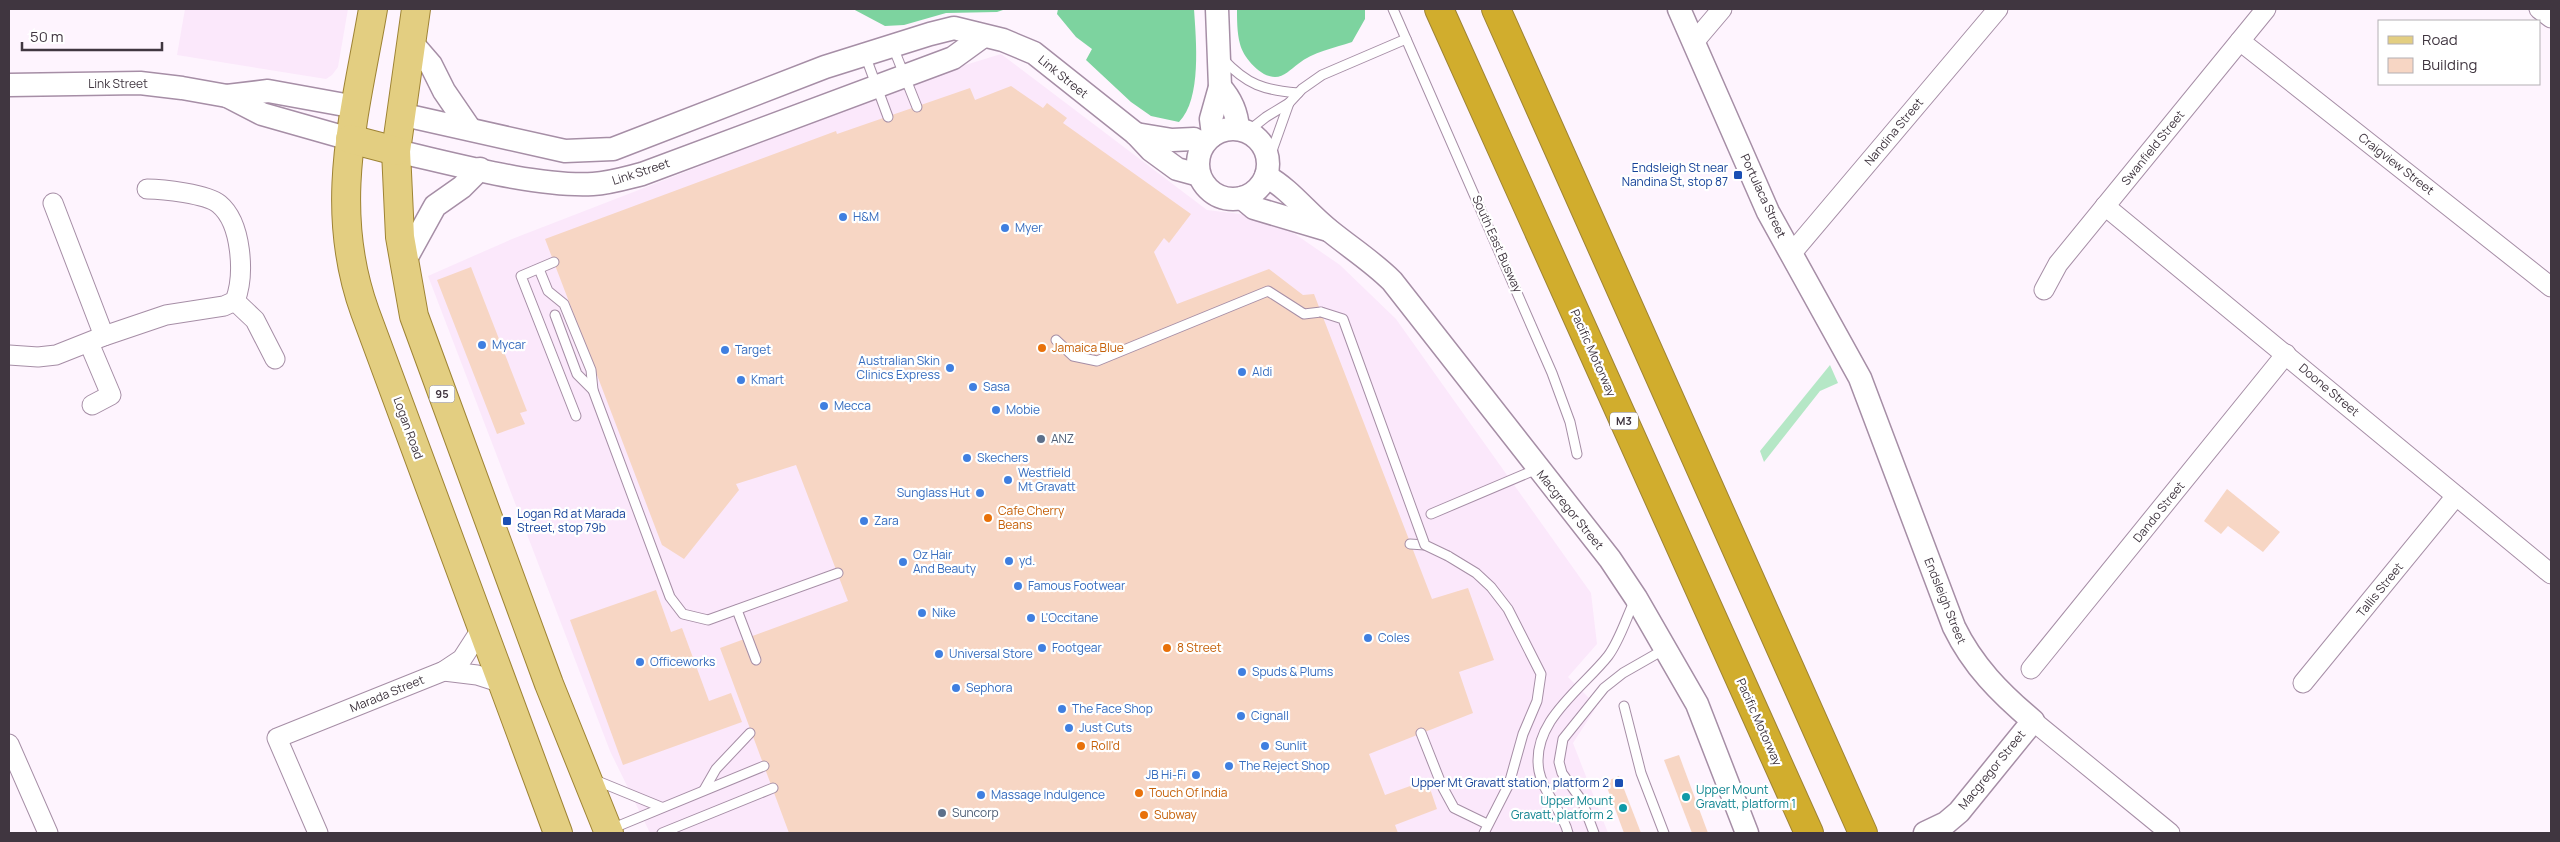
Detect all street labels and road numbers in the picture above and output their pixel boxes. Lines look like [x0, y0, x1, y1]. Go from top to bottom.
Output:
street label: Link Street [1035, 51, 1092, 102]
street label: Link Street [88, 75, 148, 92]
street label: Nandina Street [1860, 94, 1927, 169]
street label: Swanfield Street [2117, 106, 2188, 189]
street label: Craigview Street [2355, 129, 2438, 199]
street label: Portulaca Street [1737, 151, 1790, 241]
street label: Link Street [610, 154, 672, 189]
street label: South East Busway [1468, 192, 1527, 296]
street label: Pacific Motorway [1567, 306, 1621, 400]
street label: Doone Street [2296, 359, 2363, 420]
road number: 95 [430, 386, 454, 402]
street label: Logan Road [389, 394, 428, 461]
road number: M3 [1610, 412, 1638, 430]
street label: Macgregor Street [1533, 466, 1608, 553]
street label: Dando Street [2129, 478, 2189, 546]
street label: Endsleigh Street [1920, 555, 1971, 647]
street label: Tallis Street [2352, 559, 2407, 620]
street label: Marada Street [347, 671, 427, 716]
street label: Pacific Motorway [1733, 675, 1787, 769]
street label: Macgregor Street [1954, 726, 2029, 813]

